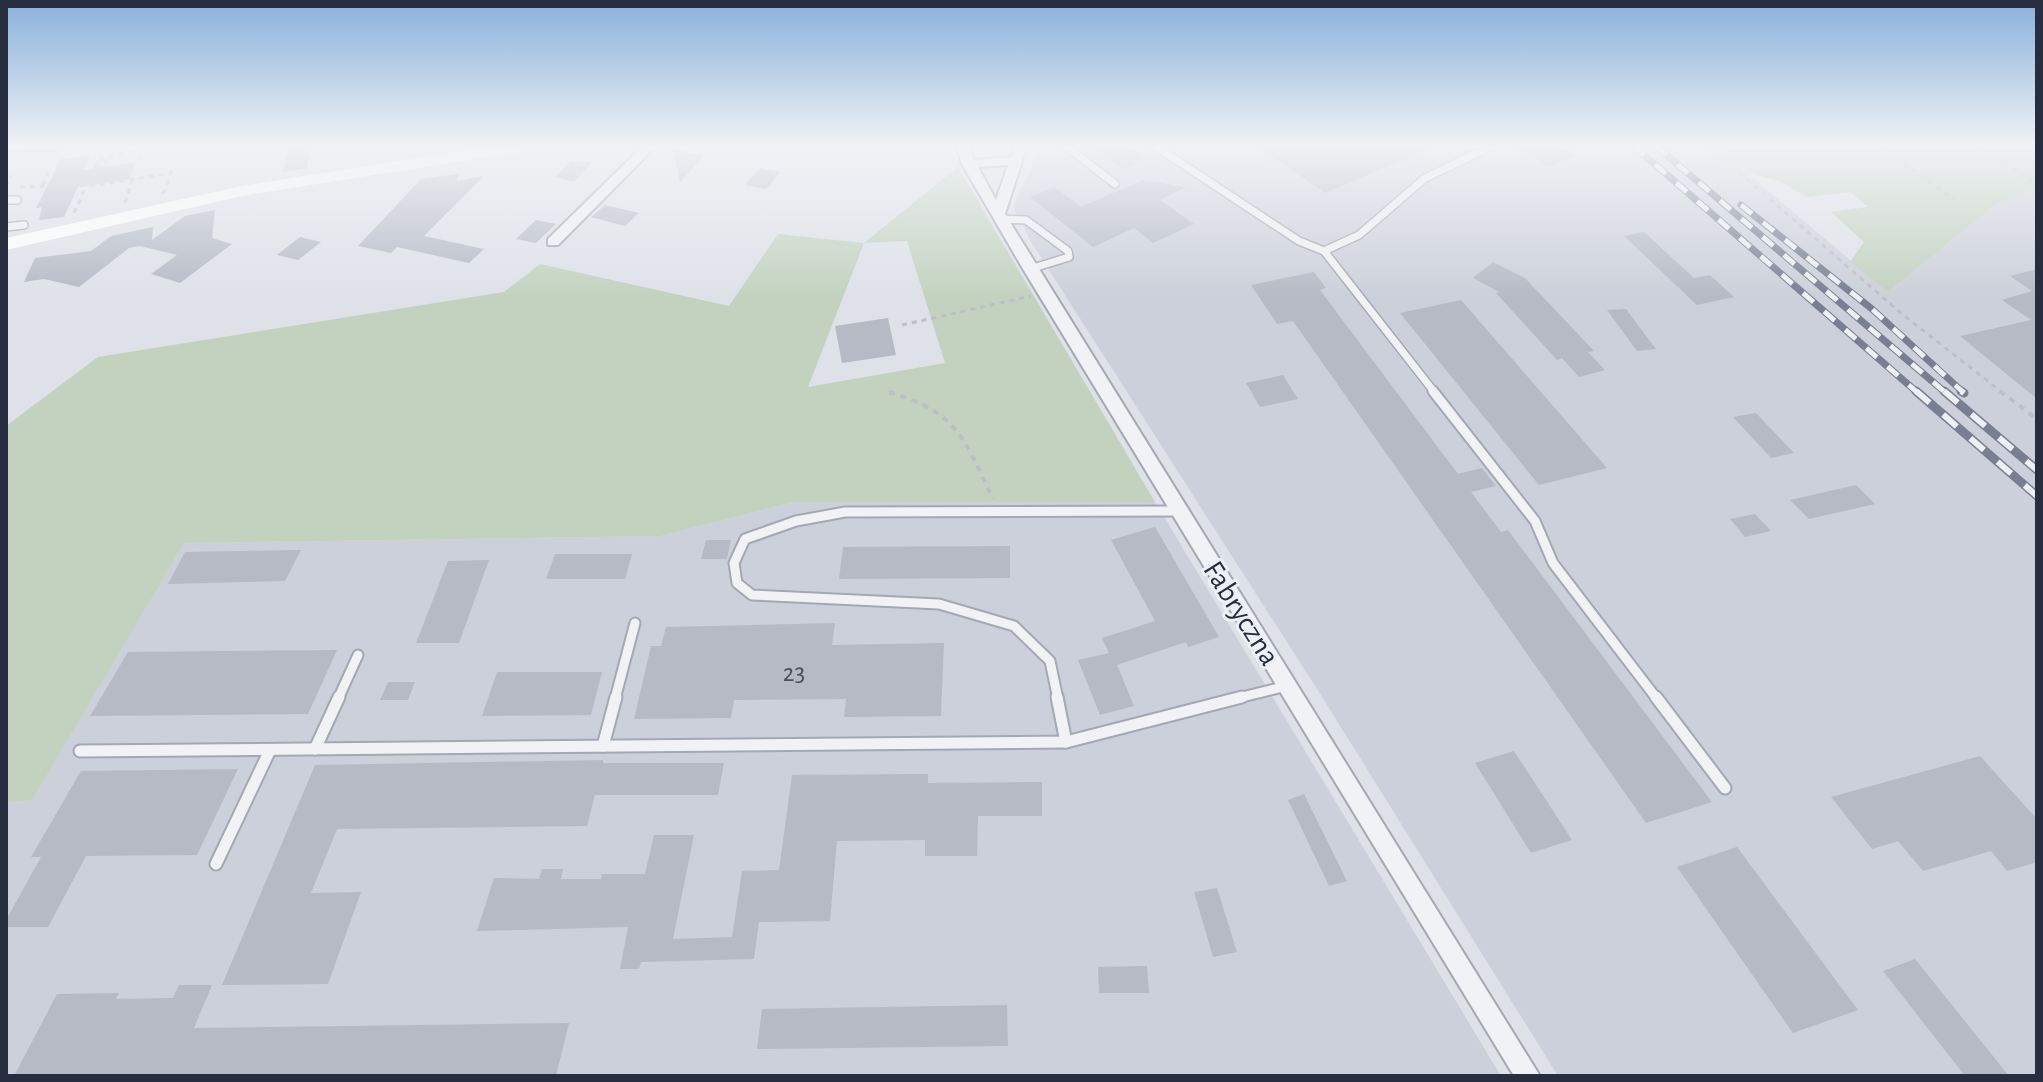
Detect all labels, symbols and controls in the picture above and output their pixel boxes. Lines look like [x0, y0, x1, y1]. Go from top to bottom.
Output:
street label: Fabryczna [1197, 556, 1285, 671]
house number: 23 [783, 660, 805, 686]

